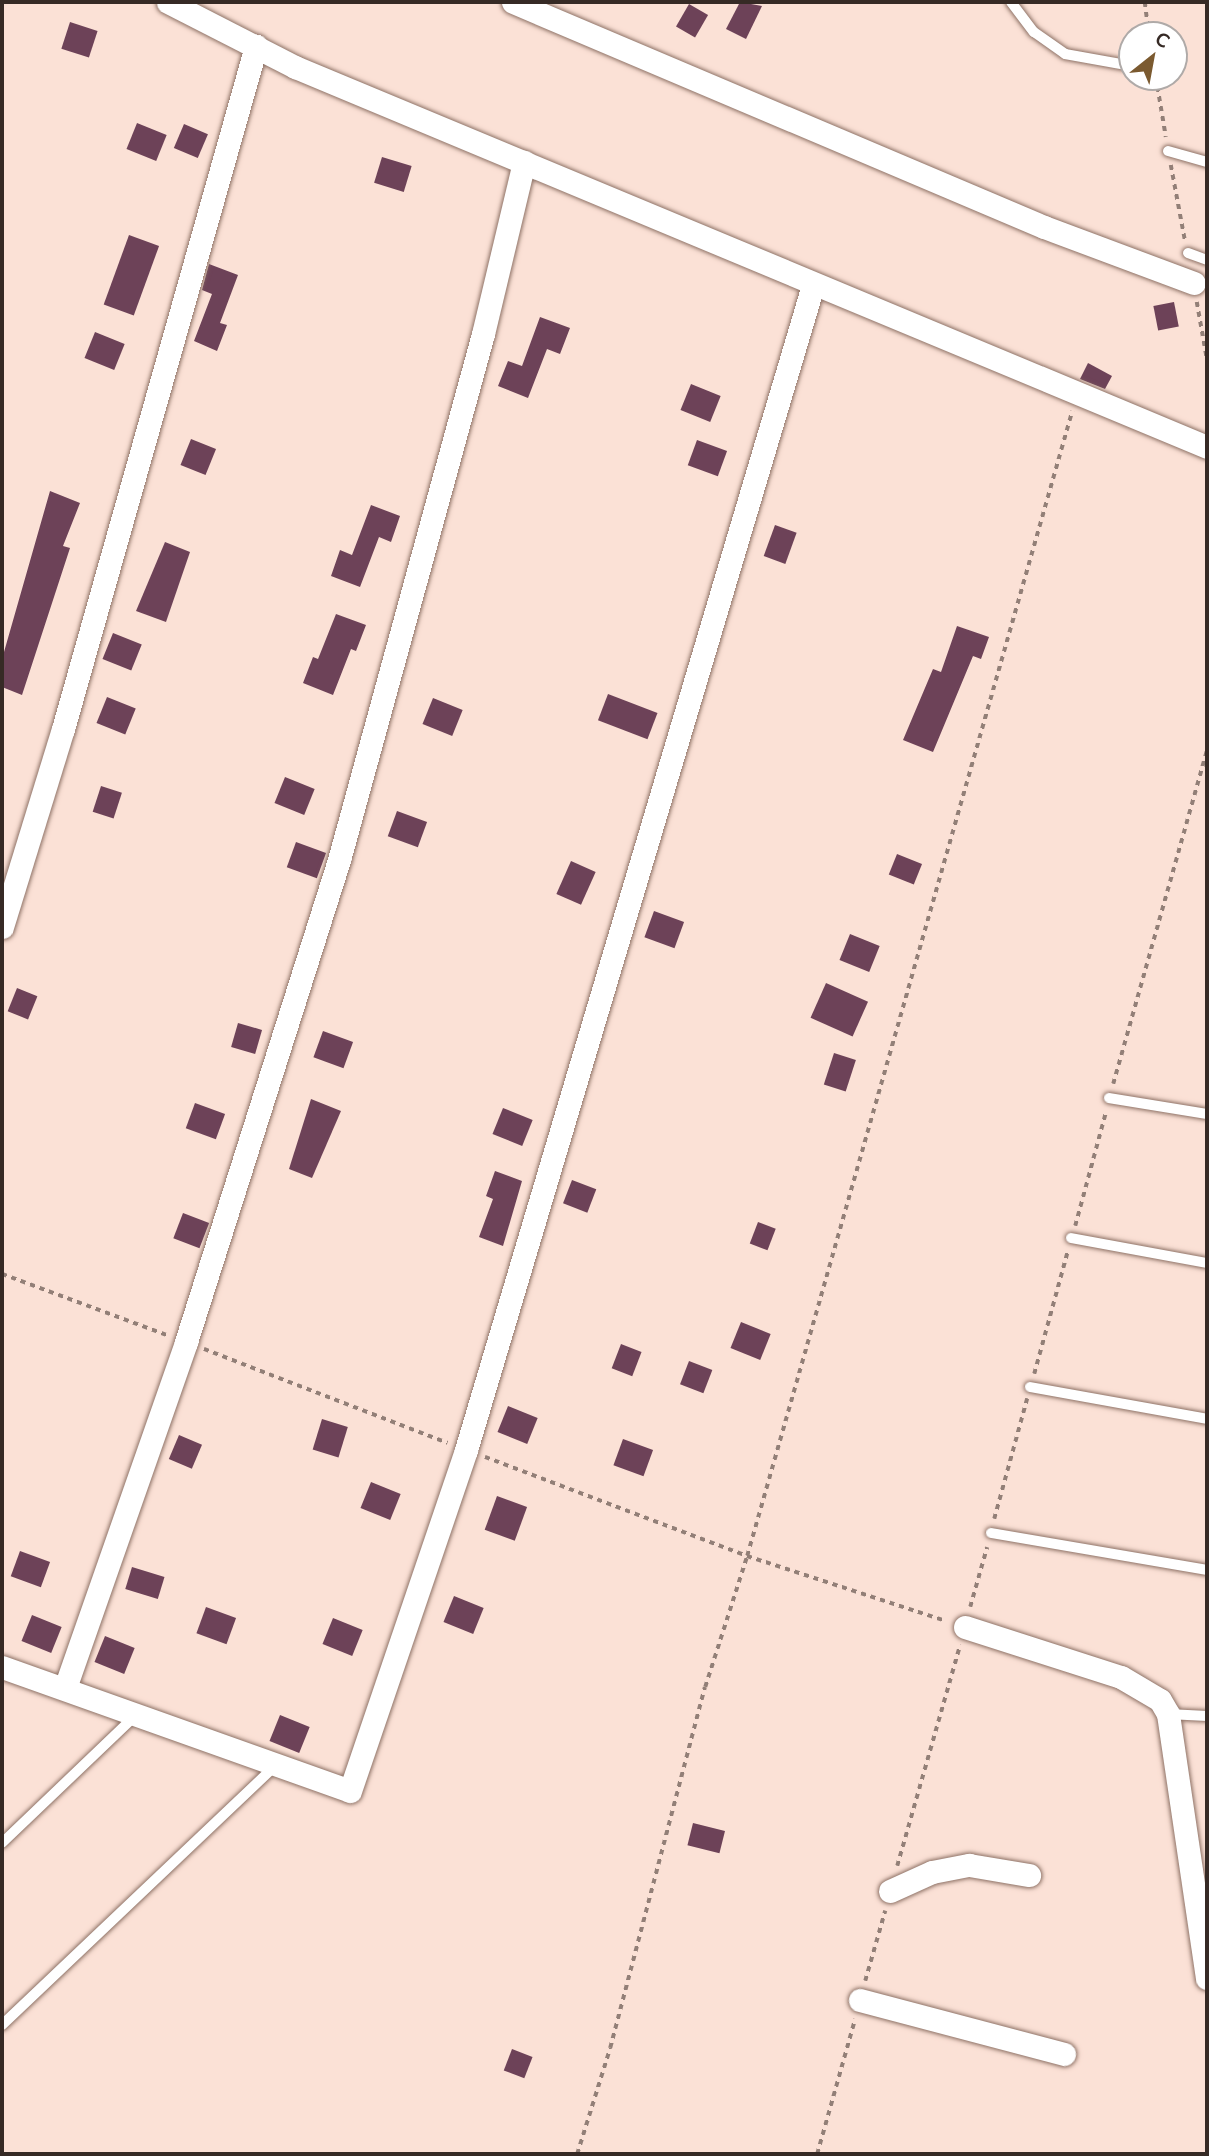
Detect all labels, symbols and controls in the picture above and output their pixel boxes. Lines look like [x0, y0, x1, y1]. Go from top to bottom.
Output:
north arrow [1118, 21, 1188, 91]
text: С [1151, 26, 1175, 53]

